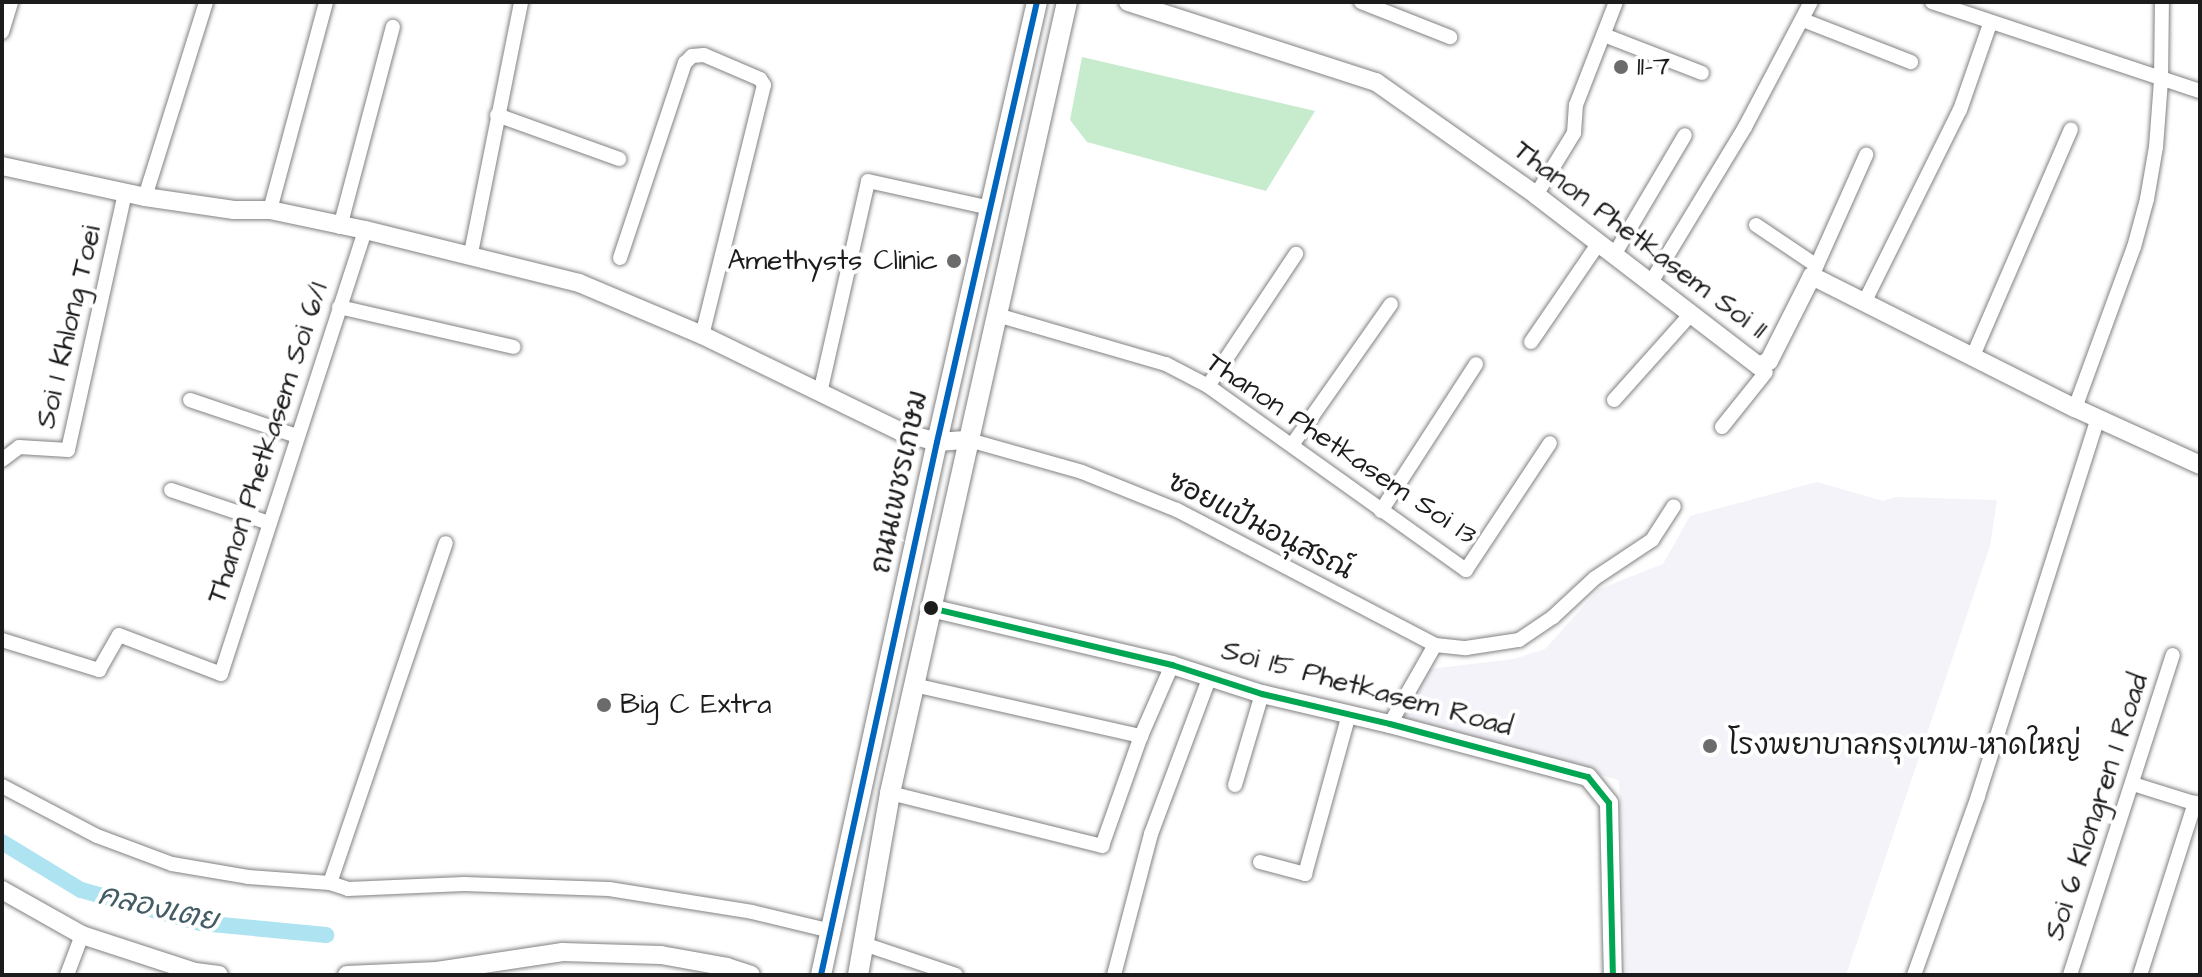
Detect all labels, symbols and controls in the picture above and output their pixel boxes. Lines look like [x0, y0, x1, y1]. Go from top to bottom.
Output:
place label: 11-7 [1637, 50, 1670, 84]
marker: 11-7 [1612, 58, 1630, 76]
street label: Thanon Phetkasem Soi 11 [1507, 134, 1773, 346]
street label: Soi 1 Khlong Toei [29, 222, 109, 432]
place label: Amethysts Clinic [728, 244, 938, 278]
marker: Amethysts Clinic [945, 252, 963, 270]
street label: Thanon Phetkasem Soi 6/1 [200, 278, 336, 608]
street label: Thanon Phetkasem Soi 13 [1199, 346, 1483, 552]
street label: ถนนเพชรเกษม [864, 387, 936, 577]
street label: ซอยแป้นอนุสรณ์ [1162, 465, 1358, 587]
unlabelled marker [923, 600, 939, 616]
street label: Soi 15 Phetkasem Road [1218, 634, 1516, 744]
street label: Soi 6 Klongren 1 Road [2038, 669, 2156, 945]
place label: Big C Extra [620, 688, 772, 722]
marker: Big C Extra [595, 696, 613, 714]
place label: โรงพยาบาลกรุงเทพ-หาดใหญ่ [1728, 729, 2081, 763]
marker: โรงพยาบาลกรุงเทพ-หาดใหญ่ [1699, 735, 1721, 757]
water label: คลองเตย [95, 877, 221, 939]

